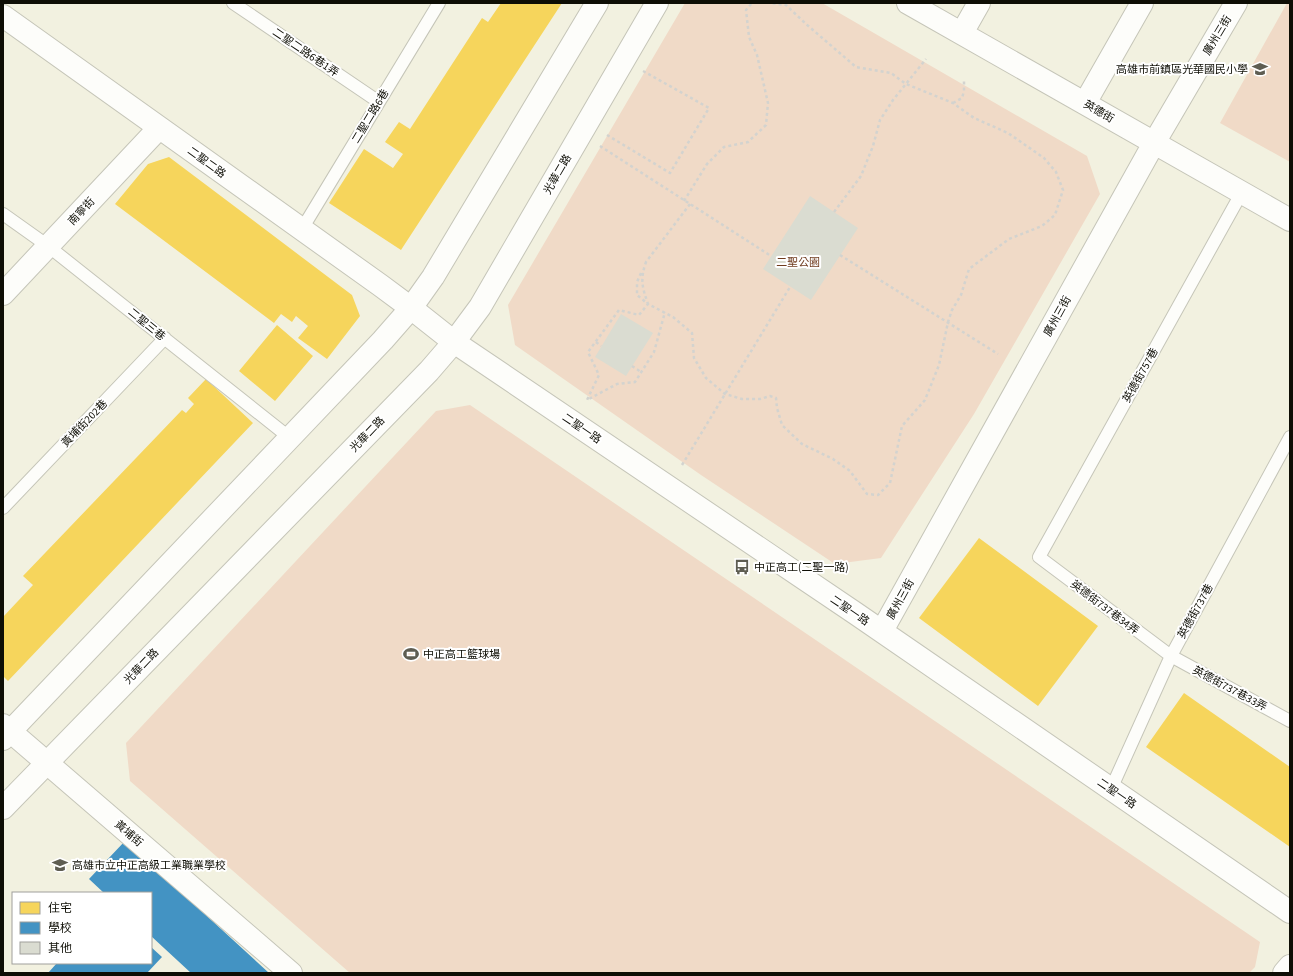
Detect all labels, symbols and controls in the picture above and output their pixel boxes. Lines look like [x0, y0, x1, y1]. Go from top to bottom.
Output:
street label: 廣州三街 [1200, 13, 1235, 58]
street label: 二聖二路6巷1弄 [270, 25, 342, 80]
school or university icon: 高雄市前鎮區光華國民小學 [1251, 60, 1269, 78]
place label: 高雄市前鎮區光華國民小學 [1116, 62, 1248, 77]
street label: 二聖二路6巷 [348, 86, 392, 146]
street label: 英德街 [1081, 97, 1117, 126]
street label: 二聖二路 [184, 143, 229, 181]
street label: 光華二路 [540, 151, 575, 197]
street label: 南寧街 [65, 194, 98, 229]
park label: 二聖公園 [776, 255, 820, 270]
street label: 廣州三街 [1040, 293, 1075, 339]
street label: 二聖三巷 [125, 305, 169, 344]
street label: 英德街757巷 [1119, 345, 1162, 405]
street label: 黃埔街202巷 [58, 396, 111, 450]
street label: 二聖一路 [559, 410, 604, 447]
street label: 光華二路 [347, 413, 388, 455]
bus stop icon: 中正高工(二聖一路) [733, 558, 751, 576]
place label: 中正高工(二聖一路) [754, 560, 849, 575]
street label: 廣州三街 [883, 576, 918, 622]
street label: 英德街737巷34弄 [1067, 577, 1142, 638]
street label: 英德街737巷 [1174, 581, 1217, 641]
street label: 二聖一路 [827, 592, 872, 629]
street label: 光華二路 [121, 645, 162, 687]
sports icon: 中正高工籃球場 [402, 645, 420, 663]
place label: 中正高工籃球場 [423, 647, 500, 662]
street label: 英德街737巷33弄 [1190, 662, 1270, 714]
street label: 二聖一路 [1094, 775, 1139, 812]
street label: 黃埔街 [111, 817, 146, 850]
school or university icon: 高雄市立中正高級工業職業學校 [51, 856, 69, 874]
place label: 高雄市立中正高級工業職業學校 [72, 858, 226, 873]
legend [12, 892, 152, 964]
text: 住宅 [48, 900, 72, 917]
text: 學校 [48, 920, 72, 937]
text: 其他 [48, 940, 72, 957]

